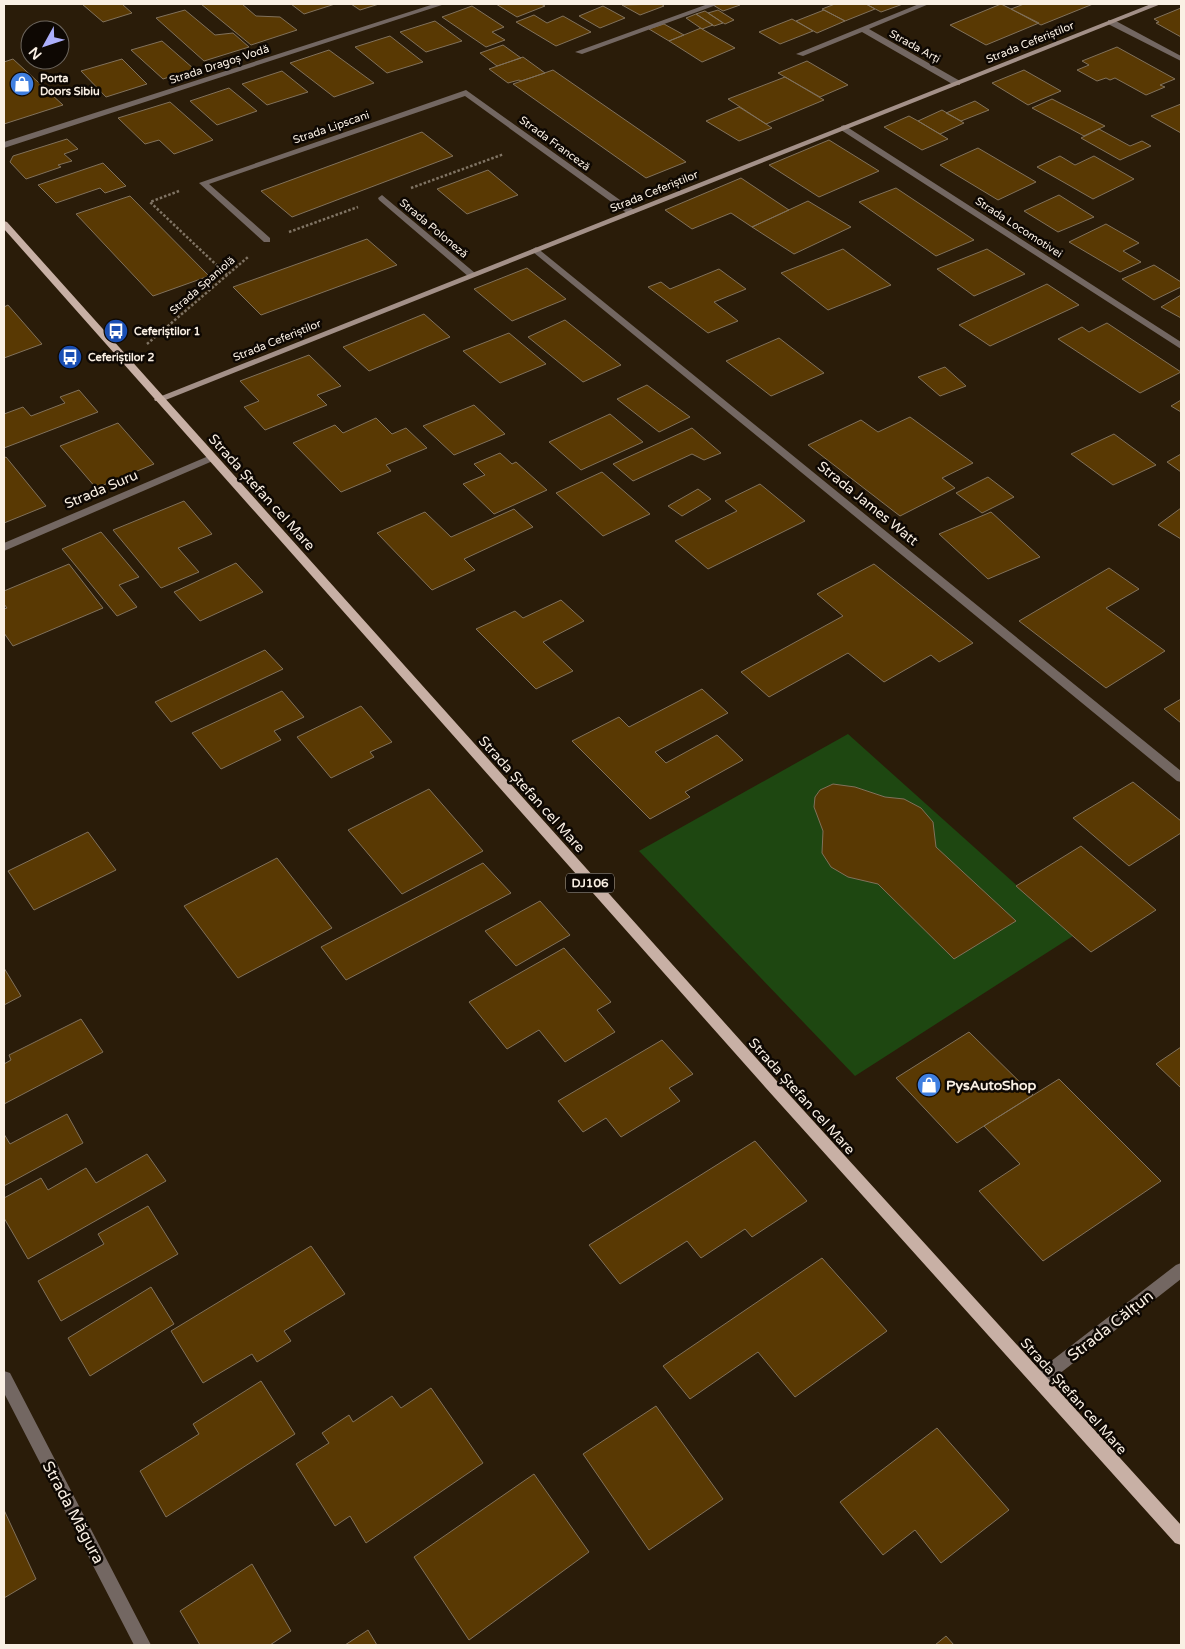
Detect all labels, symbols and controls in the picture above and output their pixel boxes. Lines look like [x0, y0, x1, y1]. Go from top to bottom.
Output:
street label: Strada Ceferiștilor [984, 19, 1077, 66]
north arrow [20, 20, 70, 70]
street label: Strada Arți [887, 27, 943, 66]
street label: Strada Dragoș Vodă [168, 42, 271, 87]
text: N [25, 43, 46, 63]
shop icon: Porta Doors Sibiu [9, 71, 35, 97]
place label: Porta Doors Sibiu [40, 72, 100, 98]
street label: Strada Lipscani [291, 108, 371, 147]
street label: Strada Franceză [517, 113, 593, 173]
street label: Strada Ceferiștilor [608, 168, 701, 215]
street label: Strada Locomotivei [973, 194, 1065, 260]
street label: Strada Poloneză [397, 196, 470, 261]
street label: Strada Spaniolă [167, 254, 238, 317]
street label: Strada Ceferiștilor [231, 317, 324, 364]
bus stop icon: Ceferiștilor 1 [103, 318, 129, 344]
place label: Ceferiștilor 1 [134, 325, 200, 339]
bus stop icon: Ceferiștilor 2 [57, 344, 83, 370]
place label: Ceferiștilor 2 [88, 351, 154, 365]
street label: Strada Ștefan cel Mare [205, 431, 318, 554]
street label: Strada James Watt [814, 458, 922, 550]
street label: Strada Suru [62, 466, 140, 513]
street label: Strada Ștefan cel Mare [475, 733, 588, 856]
road number: DJ106 [566, 874, 614, 892]
street label: Strada Ștefan cel Mare [745, 1035, 858, 1158]
shop icon: PysAutoShop [916, 1072, 942, 1098]
place label: PysAutoShop [946, 1077, 1037, 1094]
street label: Strada Călțun [1064, 1286, 1158, 1366]
street label: Strada Ștefan cel Mare [1017, 1335, 1130, 1458]
street label: Strada Măgura [38, 1458, 109, 1567]

